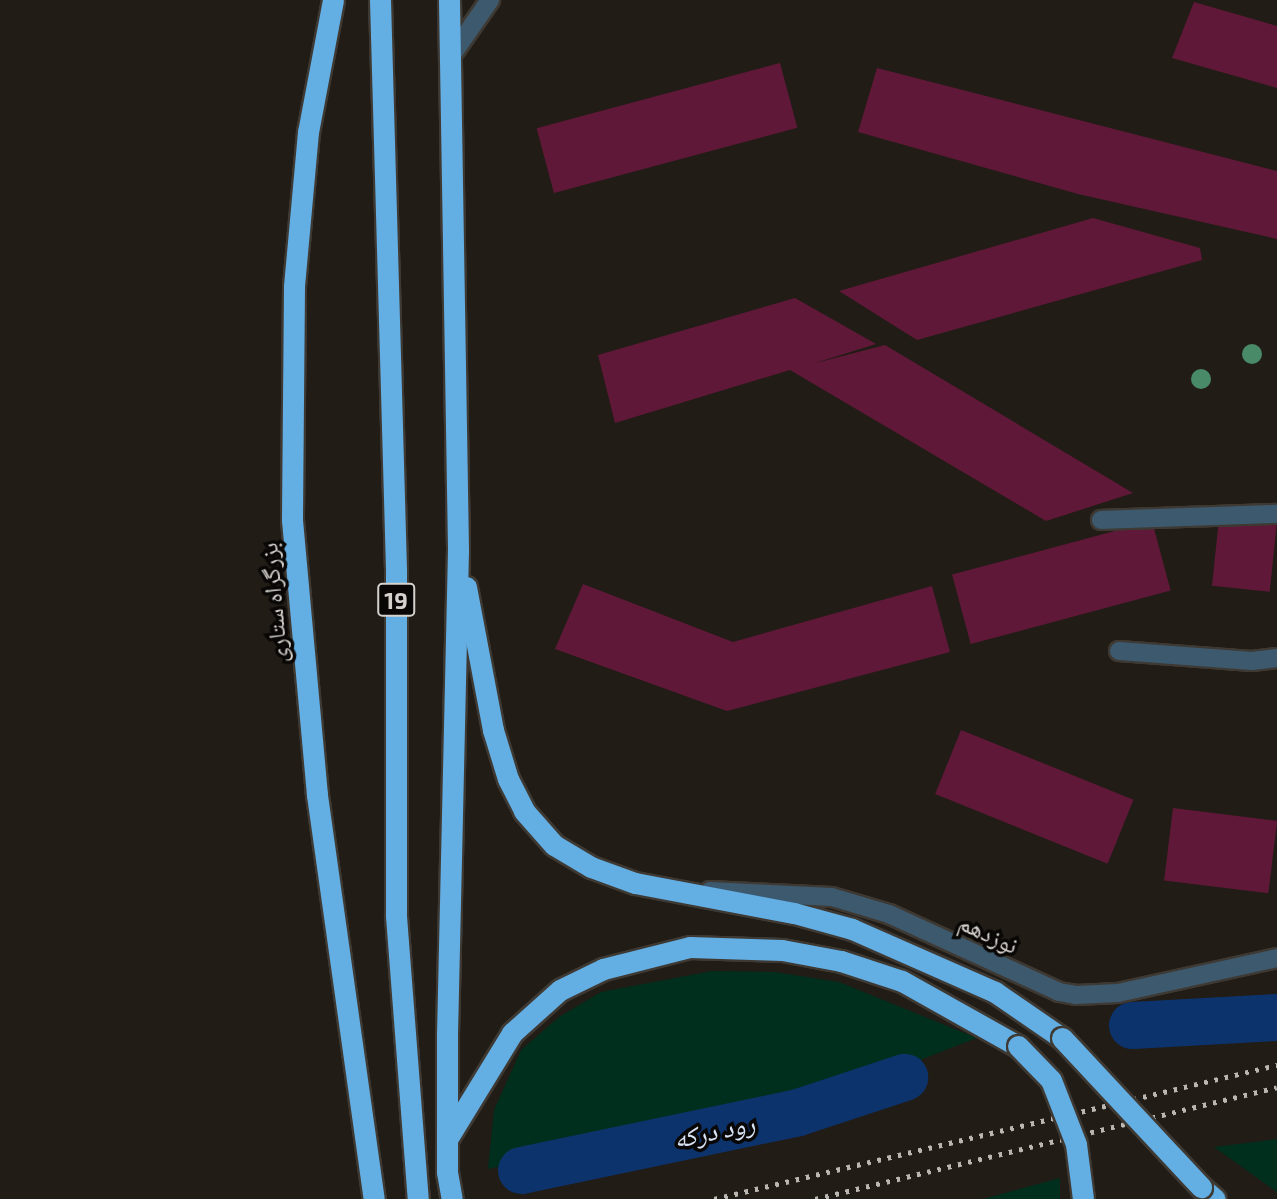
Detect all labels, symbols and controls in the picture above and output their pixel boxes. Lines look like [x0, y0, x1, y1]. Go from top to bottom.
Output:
street label: بزرگراه ستاری [253, 542, 293, 664]
road number: 19 [377, 580, 415, 620]
street label: نوزدهم [955, 907, 1023, 959]
water label: رود درکه [671, 1106, 757, 1154]

